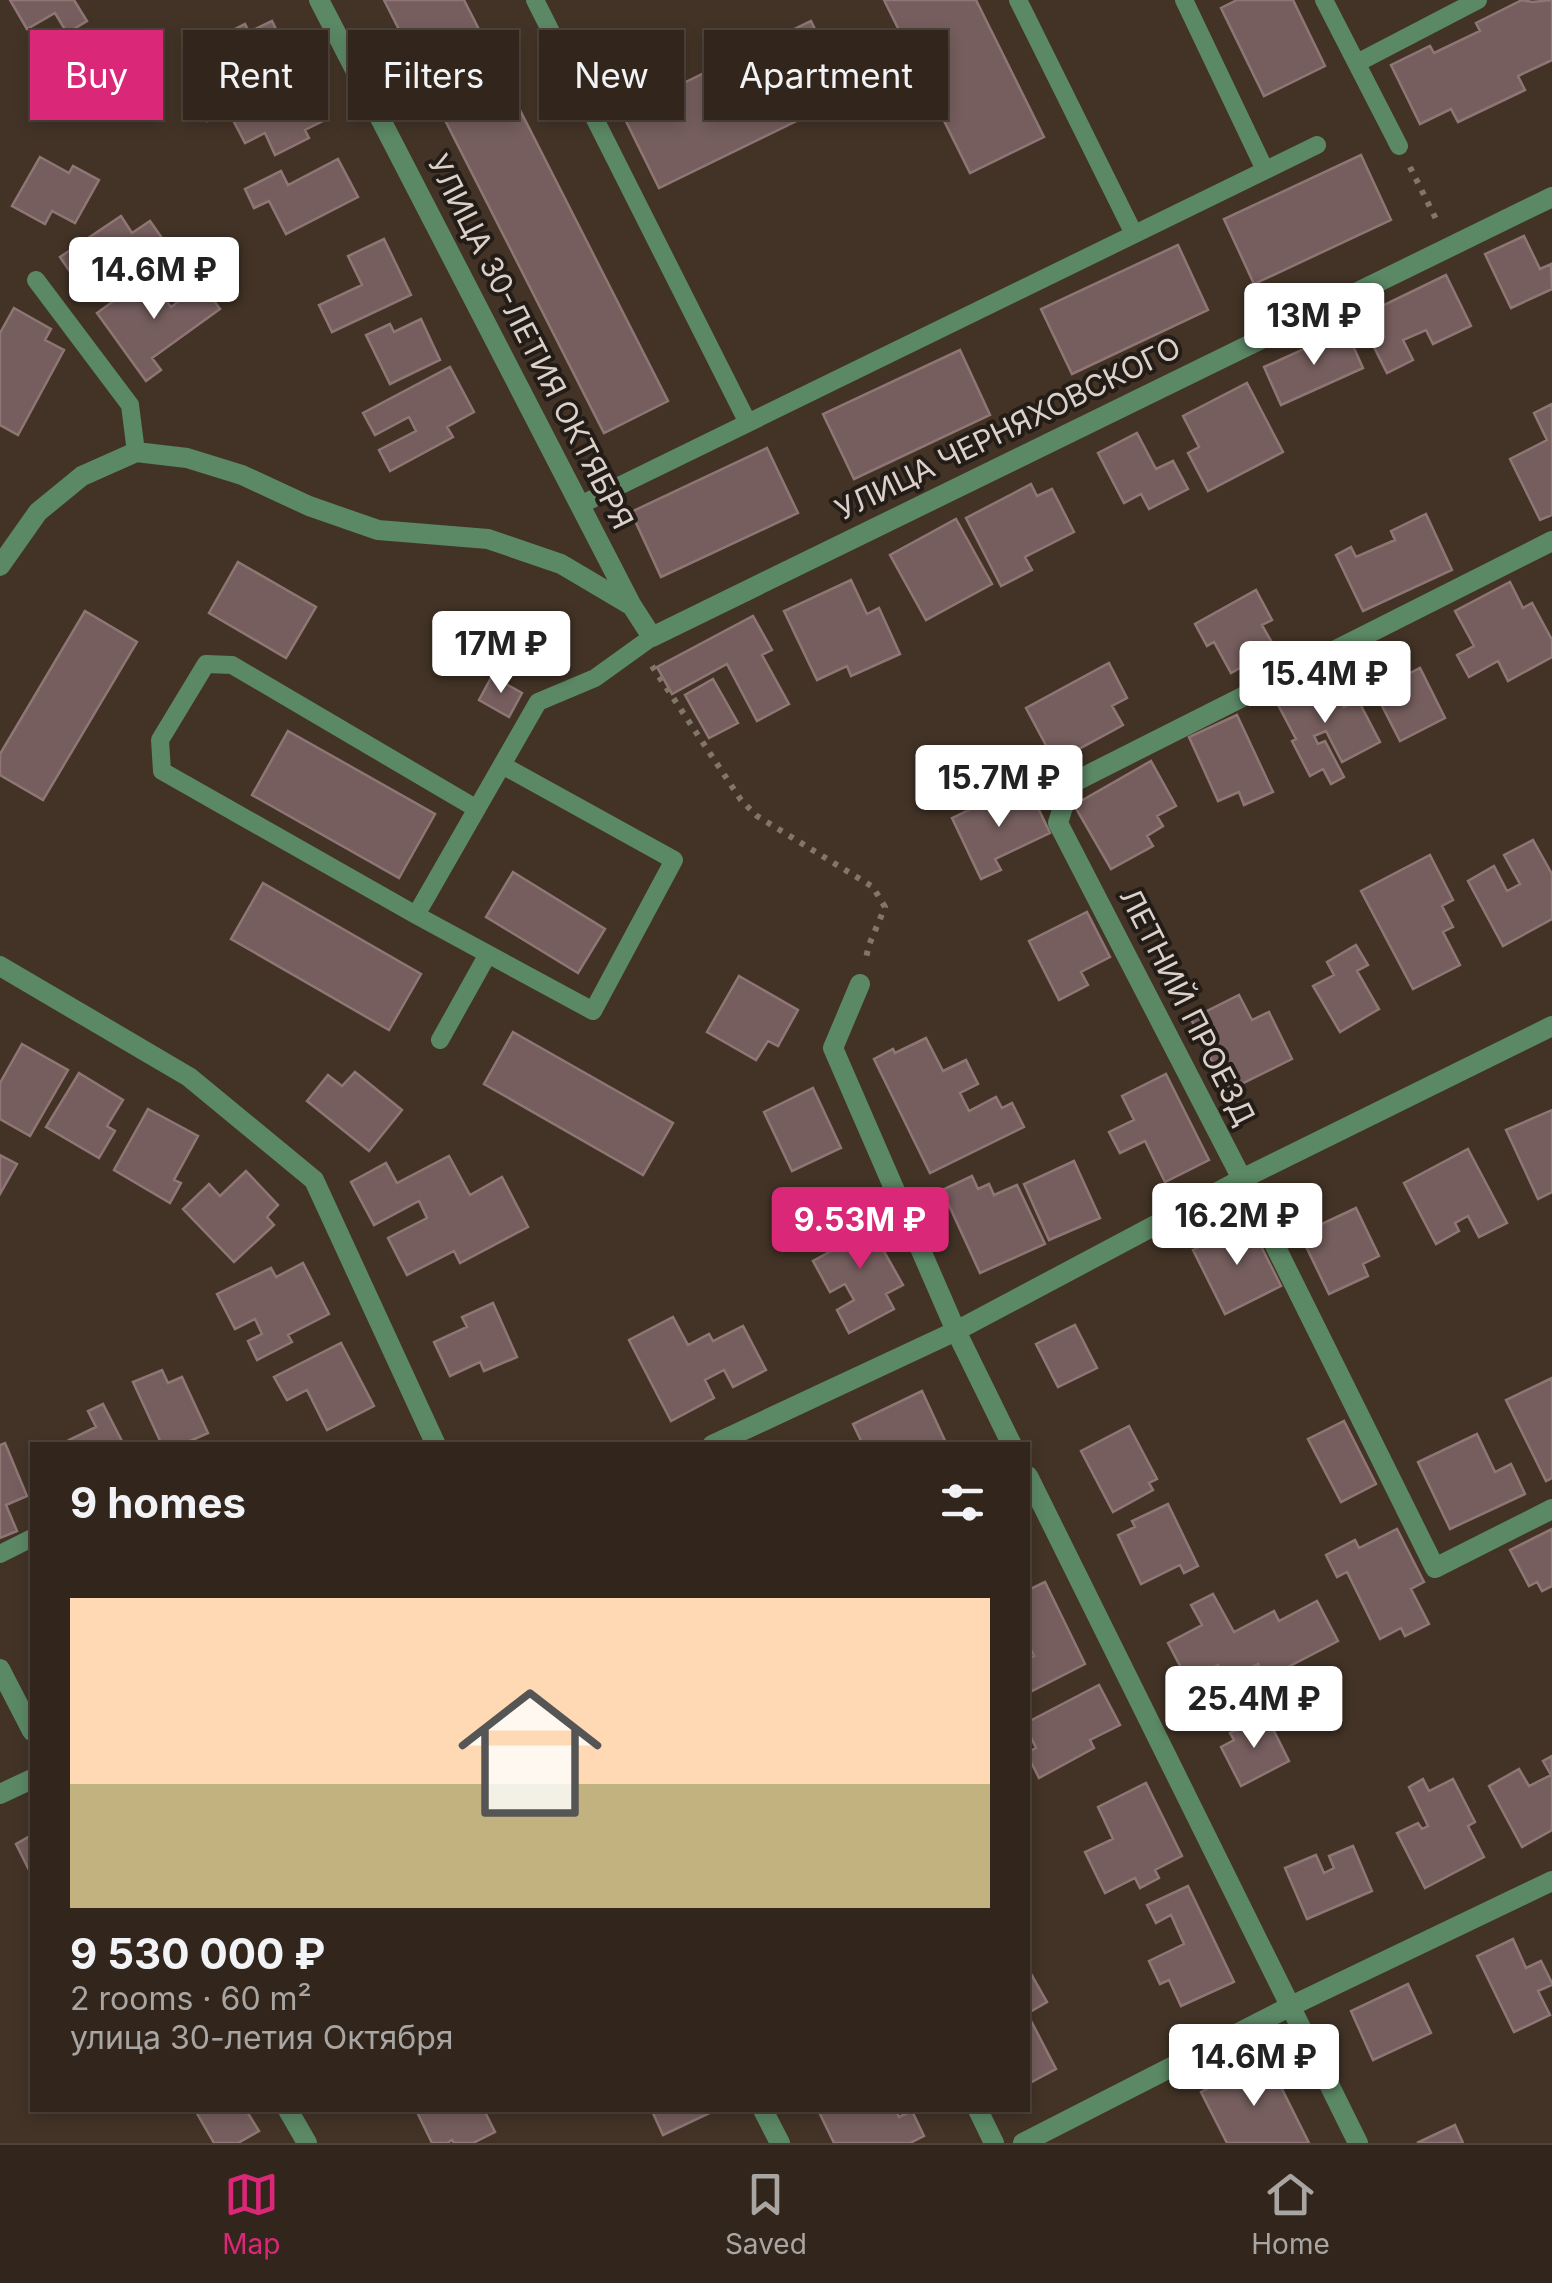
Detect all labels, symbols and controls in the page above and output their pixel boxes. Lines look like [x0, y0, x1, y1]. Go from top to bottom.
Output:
chip: Buy [30, 30, 163, 120]
chip: Rent [183, 30, 328, 120]
chip: Filters [348, 30, 519, 120]
chip: New [539, 30, 684, 120]
chip: Apartment [704, 30, 948, 120]
street label: УЛИЦА 30-ЛЕТИЯ ОКТЯБРЯ [420, 148, 641, 535]
pin: 14.6M ₽ [62, 237, 246, 322]
text: 14.6M ₽ [91, 250, 217, 289]
pin: 13M ₽ [1244, 283, 1384, 368]
text: 13M ₽ [1266, 296, 1362, 335]
street label: УЛИЦА ЧЕРНЯХОВСКОГО [829, 329, 1186, 528]
pin: 17M ₽ [431, 611, 571, 696]
text: 17M ₽ [454, 624, 548, 663]
pin: 15.4M ₽ [1233, 641, 1417, 726]
text: 15.4M ₽ [1262, 654, 1388, 693]
pin: 15.7M ₽ [907, 745, 1091, 830]
text: 15.7M ₽ [937, 758, 1061, 797]
street label: ЛЕТНИЙ ПРОЕЗД [1113, 882, 1263, 1131]
pin: 16.2M ₽ [1145, 1183, 1329, 1268]
pin: 9.53M ₽ [768, 1187, 952, 1272]
text: 16.2M ₽ [1174, 1196, 1300, 1235]
text: 9.53M ₽ [794, 1200, 926, 1239]
icon: filters [935, 1475, 990, 1530]
text: 9 homes [70, 1477, 246, 1528]
icon: home [440, 1663, 620, 1843]
pin: 25.4M ₽ [1162, 1666, 1346, 1751]
text: 25.4M ₽ [1187, 1679, 1321, 1718]
text: 9 530 000 ₽ [70, 1928, 326, 1979]
text: 2 rooms · 60 m² [70, 1979, 312, 2018]
text: улица 30-летия Октября [70, 2018, 453, 2057]
pin: 14.6M ₽ [1162, 2024, 1346, 2109]
text: 14.6M ₽ [1191, 2037, 1317, 2076]
tab: Map [222, 2167, 280, 2261]
tab: Saved [725, 2167, 807, 2261]
tab: Home [1251, 2167, 1330, 2261]

